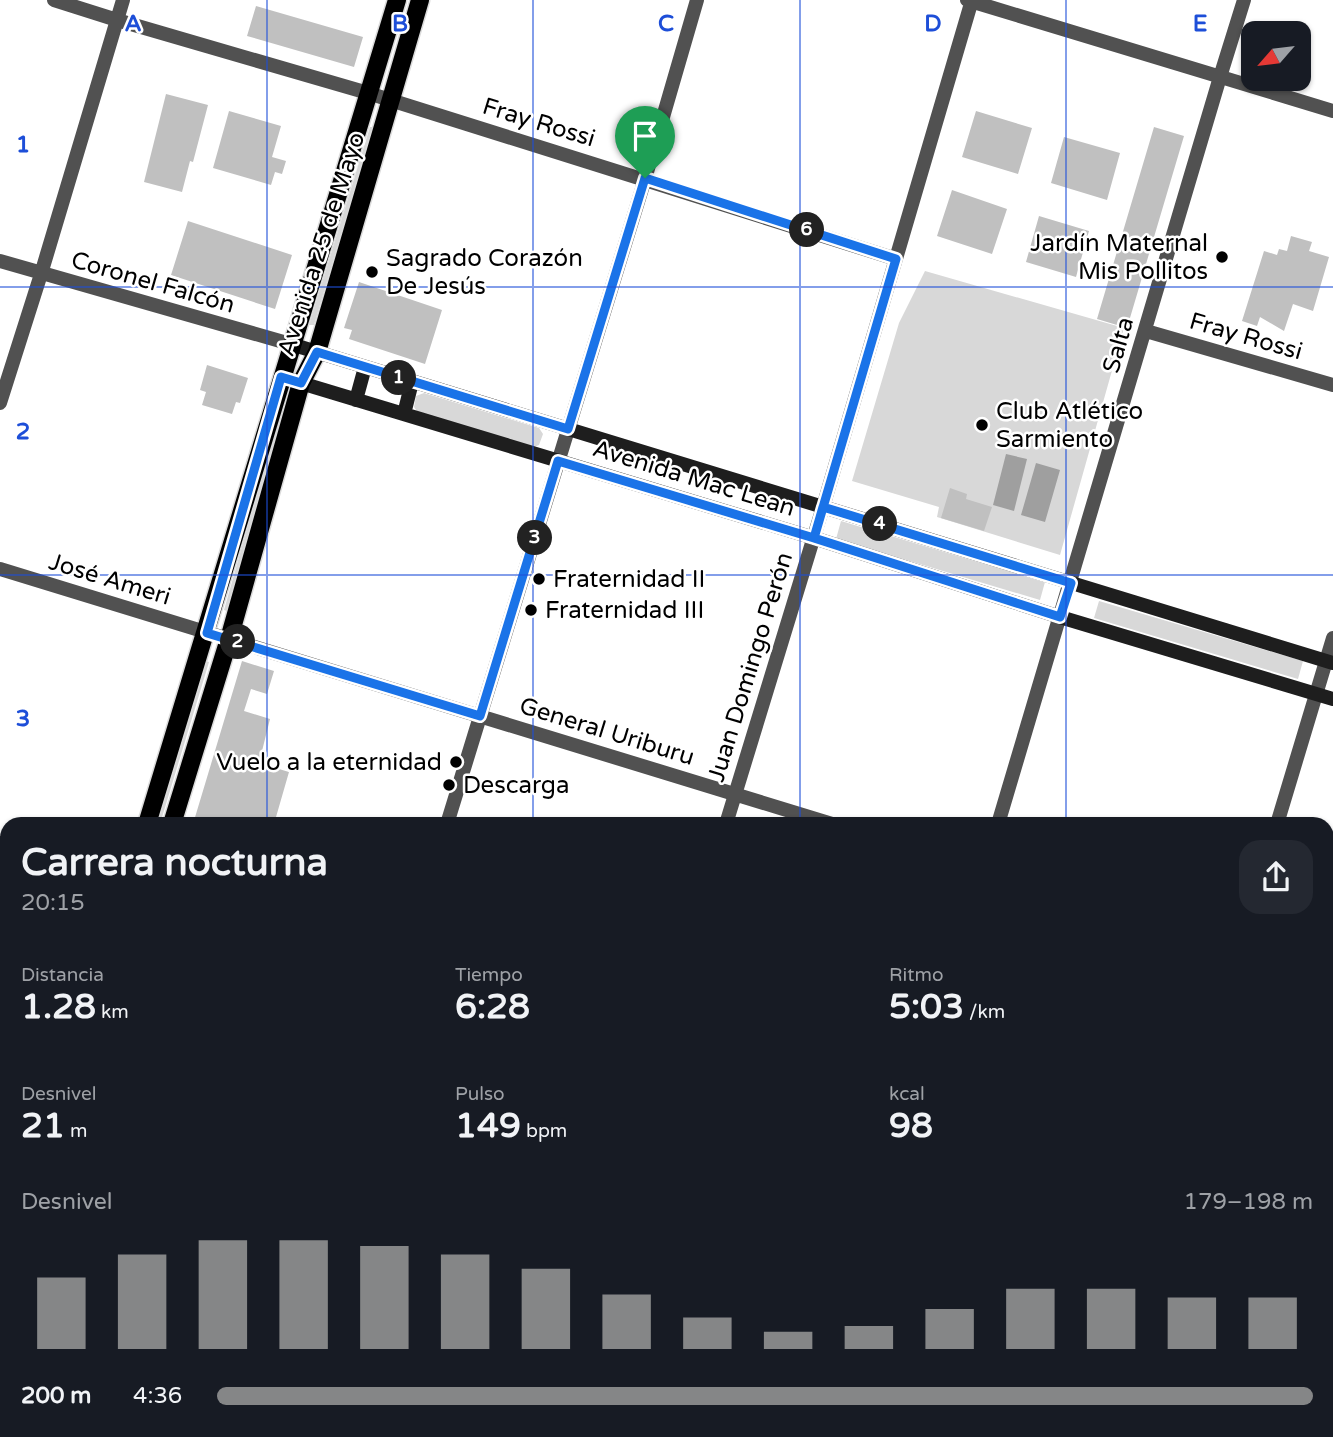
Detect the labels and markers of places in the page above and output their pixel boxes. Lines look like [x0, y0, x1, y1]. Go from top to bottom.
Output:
pin [615, 106, 675, 178]
pin: 6 [790, 212, 824, 247]
place label: Jardín Maternal Mis Pollitos [1030, 229, 1208, 286]
place label: Sagrado Corazón De Jesús [386, 244, 583, 301]
marker: Jardín Maternal Mis Pollitos [1214, 249, 1230, 265]
marker: Sagrado Corazón De Jesús [364, 264, 380, 280]
pin: 1 [382, 360, 416, 396]
place label: Club Atlético Sarmiento [996, 397, 1143, 454]
marker: Club Atlético Sarmiento [974, 417, 990, 433]
pin: 4 [862, 506, 898, 542]
pin: 3 [518, 520, 552, 556]
place label: Fraternidad II [553, 565, 705, 594]
marker: Fraternidad II [531, 571, 547, 587]
place label: Fraternidad III [545, 596, 704, 625]
marker: Fraternidad III [523, 602, 539, 618]
pin: 2 [220, 624, 256, 660]
place label: Vuelo a la eternidad [216, 748, 442, 777]
marker: Vuelo a la eternidad [448, 754, 464, 770]
place label: Descarga [463, 771, 569, 800]
marker: Descarga [441, 777, 457, 793]

